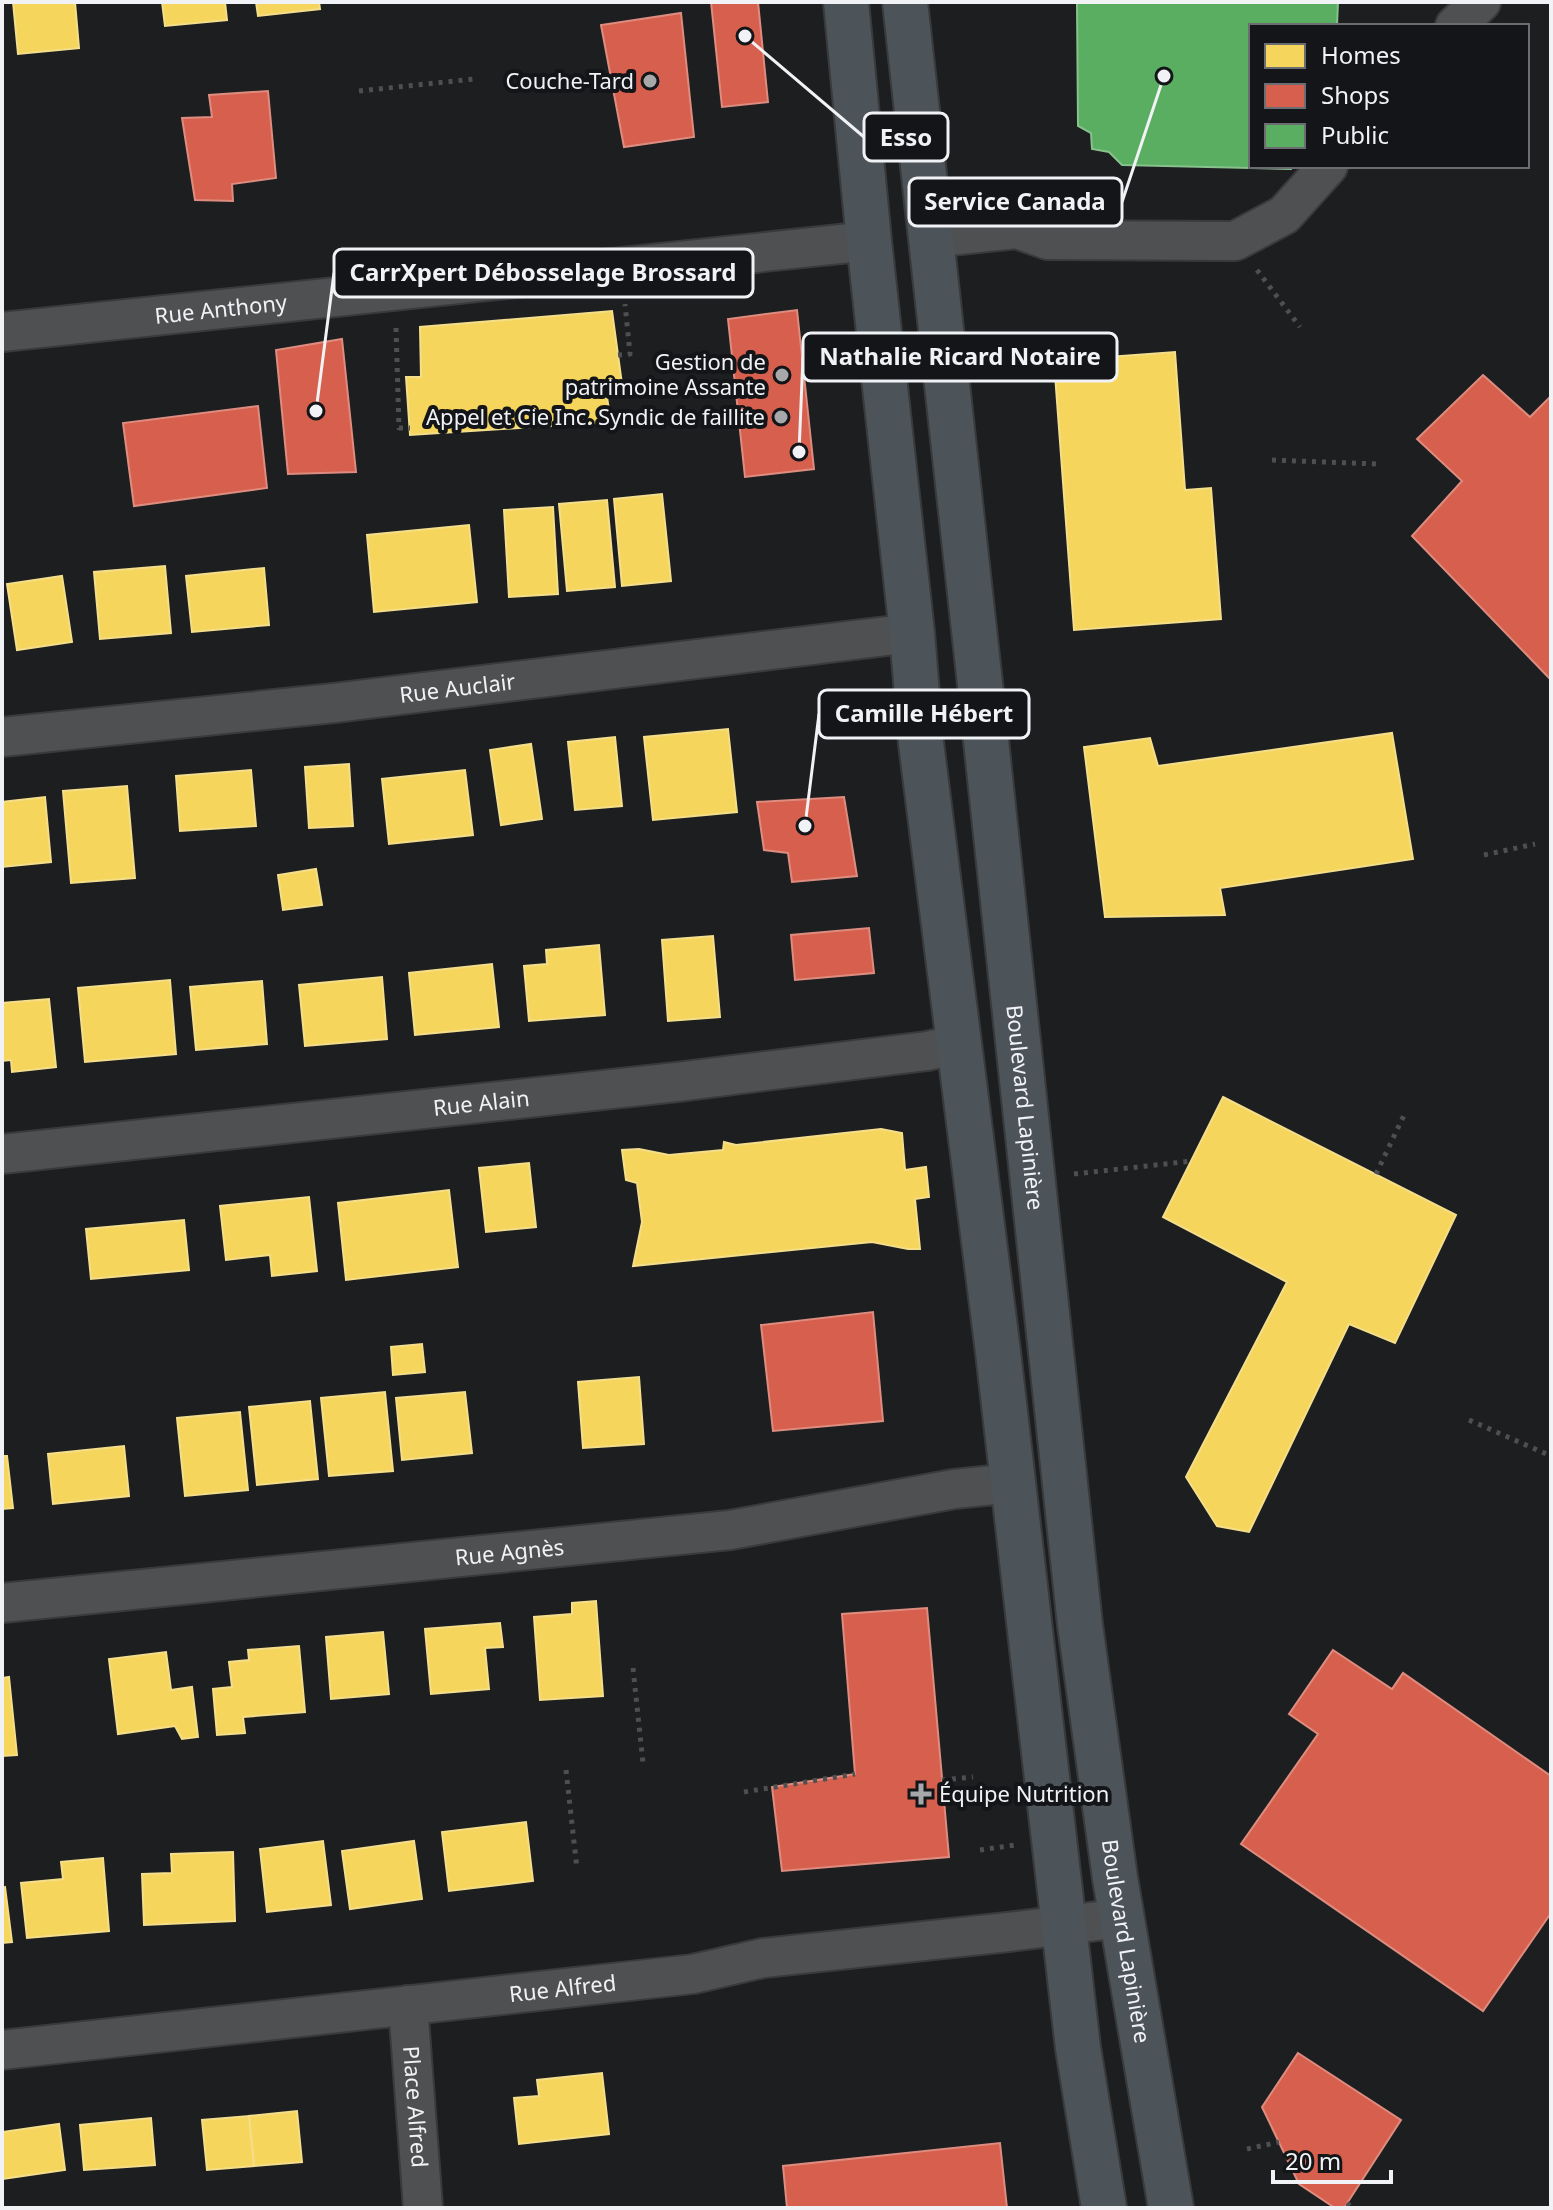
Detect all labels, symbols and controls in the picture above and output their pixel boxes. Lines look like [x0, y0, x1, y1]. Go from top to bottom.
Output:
legend [1249, 24, 1529, 168]
text: Homes [1321, 38, 1401, 71]
place label: Couche-Tard [505, 65, 634, 95]
marker: Couche-Tard [641, 72, 659, 90]
text: Shops [1321, 78, 1390, 111]
callout: Esso [864, 113, 948, 161]
text: Public [1321, 118, 1389, 151]
text: Esso [880, 120, 932, 153]
callout: Service Canada [909, 178, 1122, 226]
text: Service Canada [924, 184, 1106, 217]
callout: CarrXpert Débosselage Brossard [334, 249, 753, 297]
text: CarrXpert Débosselage Brossard [349, 255, 737, 288]
street label: Rue Anthony [153, 286, 289, 330]
callout: Nathalie Ricard Notaire [803, 333, 1117, 381]
text: Nathalie Ricard Notaire [819, 339, 1101, 372]
place label: Gestion de patrimoine Assante [565, 346, 766, 401]
marker: Gestion de patrimoine Assante [773, 366, 791, 384]
place label: Appel et Cie Inc. Syndic de faillite [426, 401, 765, 431]
marker: Appel et Cie Inc. Syndic de faillite [772, 408, 790, 426]
street label: Rue Auclair [398, 665, 517, 709]
callout: Camille Hébert [819, 690, 1029, 738]
text: Camille Hébert [835, 696, 1013, 729]
street label: Boulevard Lapinière [1000, 1003, 1052, 1212]
street label: Rue Alain [431, 1082, 531, 1122]
street label: Rue Agnès [453, 1531, 565, 1572]
place label: Équipe Nutrition [939, 1778, 1109, 1808]
marker: Équipe Nutrition [910, 1783, 932, 1805]
street label: Boulevard Lapinière [1096, 1837, 1159, 2045]
street label: Rue Alfred [507, 1967, 618, 2008]
street label: Place Alfred [397, 2045, 436, 2169]
scale bar [1273, 2134, 1391, 2184]
text: 20 m [1285, 2144, 1341, 2177]

